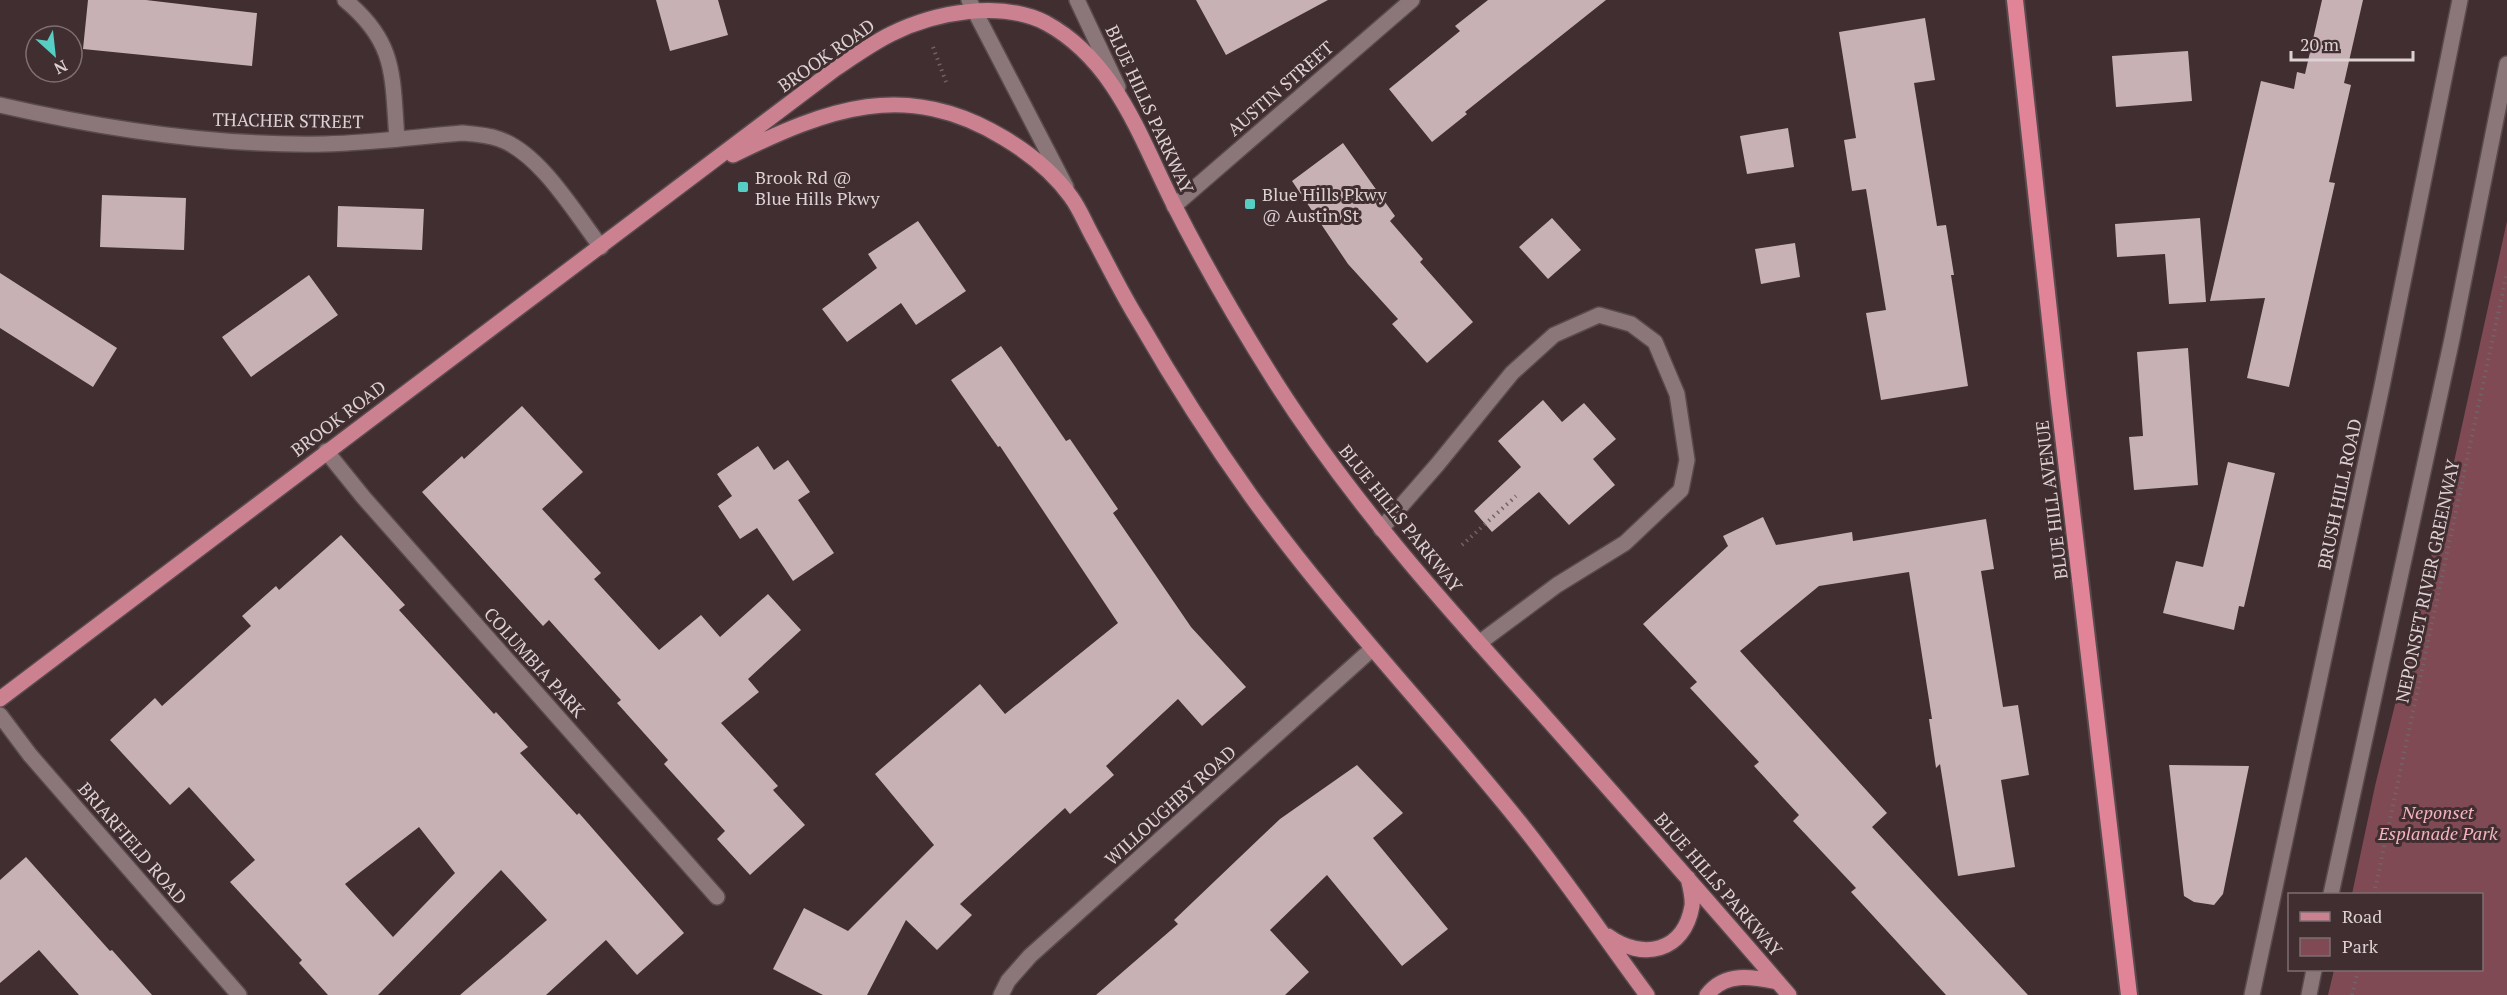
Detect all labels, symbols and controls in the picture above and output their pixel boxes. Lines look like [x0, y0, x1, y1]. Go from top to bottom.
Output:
street label: BROOK ROAD [773, 13, 879, 97]
street label: BLUE HILLS PARKWAY [1100, 21, 1200, 198]
north arrow [24, 24, 84, 84]
scale bar [2291, 24, 2412, 62]
text: 20 m [2300, 32, 2340, 56]
street label: AUSTIN STREET [1222, 35, 1338, 141]
text: N [50, 55, 71, 80]
street label: THACHER STREET [212, 107, 364, 133]
place label: Brook Rd @ Blue Hills Pkwy [755, 165, 880, 210]
marker: Brook Rd @ Blue Hills Pkwy [736, 180, 750, 194]
place label: Blue Hills Pkwy @ Austin St [1262, 182, 1387, 227]
marker: Blue Hills Pkwy @ Austin St [1243, 197, 1257, 211]
street label: BROOK ROAD [286, 374, 390, 462]
street label: BRUSH HILL ROAD [2311, 416, 2367, 572]
street label: BLUE HILL AVENUE [2029, 419, 2073, 581]
street label: BLUE HILLS PARKWAY [1334, 439, 1468, 597]
street label: NEPONSET RIVER GREENWAY [2389, 457, 2465, 705]
street label: COLUMBIA PARK [479, 602, 591, 723]
street label: WILLOUGHBY ROAD [1099, 740, 1241, 870]
street label: BRIARFIELD ROAD [73, 777, 193, 909]
park label: Neponset Esplanade Park [2377, 800, 2498, 845]
street label: BLUE HILLS PARKWAY [1650, 807, 1788, 961]
legend [2288, 893, 2483, 971]
text: Road [2342, 904, 2382, 928]
text: Park [2342, 934, 2379, 958]

